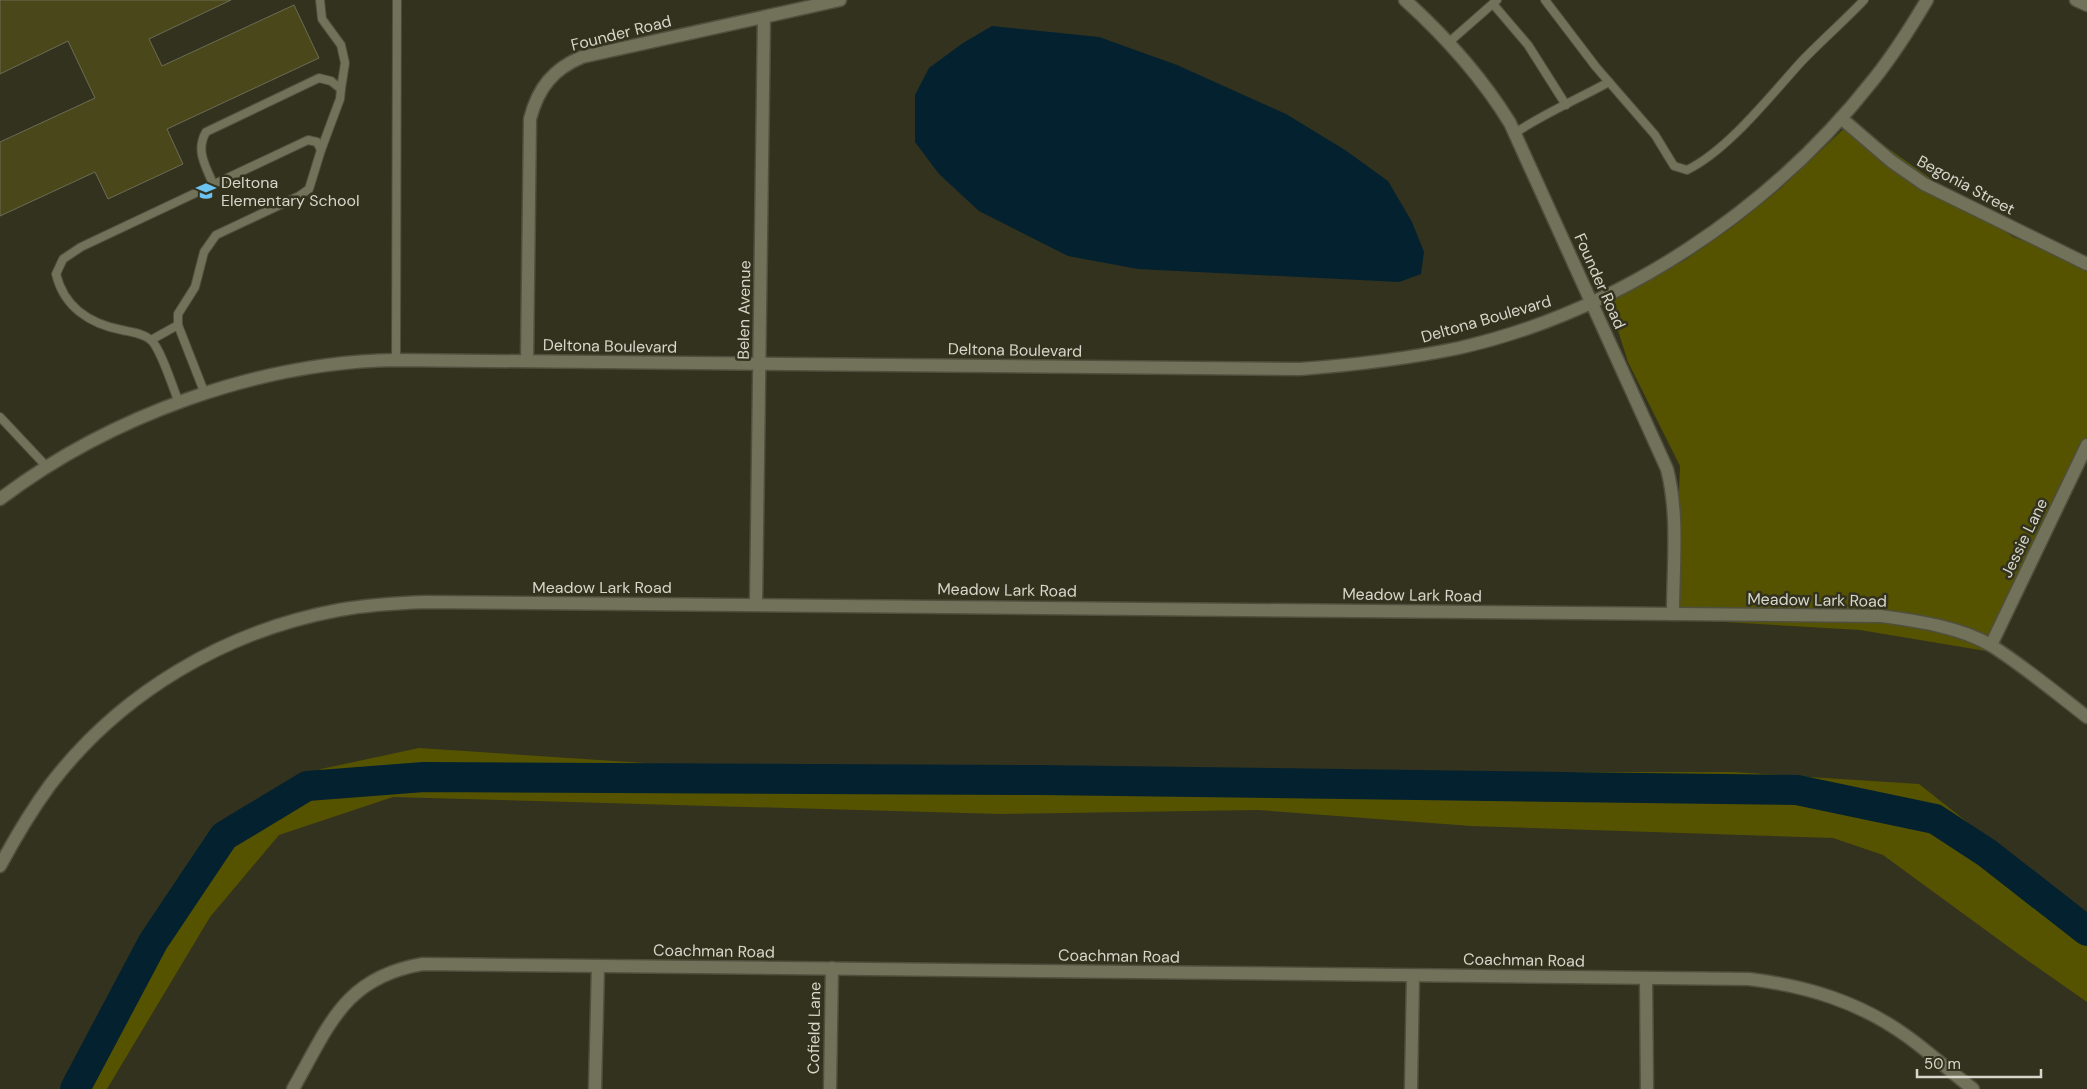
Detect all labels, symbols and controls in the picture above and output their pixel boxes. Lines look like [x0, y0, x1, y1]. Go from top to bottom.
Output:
street label: Founder Road [569, 10, 673, 56]
street label: Begonia Street [1913, 150, 2019, 220]
place label: Deltona Elementary School [221, 172, 359, 211]
school or university icon: Deltona Elementary School [195, 180, 217, 202]
street label: Founder Road [1570, 230, 1630, 332]
street label: Belen Avenue [733, 260, 755, 360]
street label: Deltona Boulevard [1419, 290, 1553, 348]
street label: Deltona Boulevard [543, 334, 677, 358]
street label: Deltona Boulevard [948, 338, 1082, 362]
street label: Jessie Lane [1996, 495, 2052, 581]
street label: Meadow Lark Road [532, 577, 672, 598]
street label: Meadow Lark Road [937, 578, 1077, 602]
street label: Meadow Lark Road [1342, 583, 1482, 607]
street label: Meadow Lark Road [1747, 588, 1887, 612]
street label: Coachman Road [653, 939, 775, 963]
street label: Coachman Road [1058, 944, 1180, 968]
street label: Coachman Road [1463, 948, 1585, 972]
street label: Cofield Lane [803, 982, 825, 1074]
scale bar [1917, 1046, 2041, 1078]
text: 50 m [1924, 1054, 1961, 1074]

